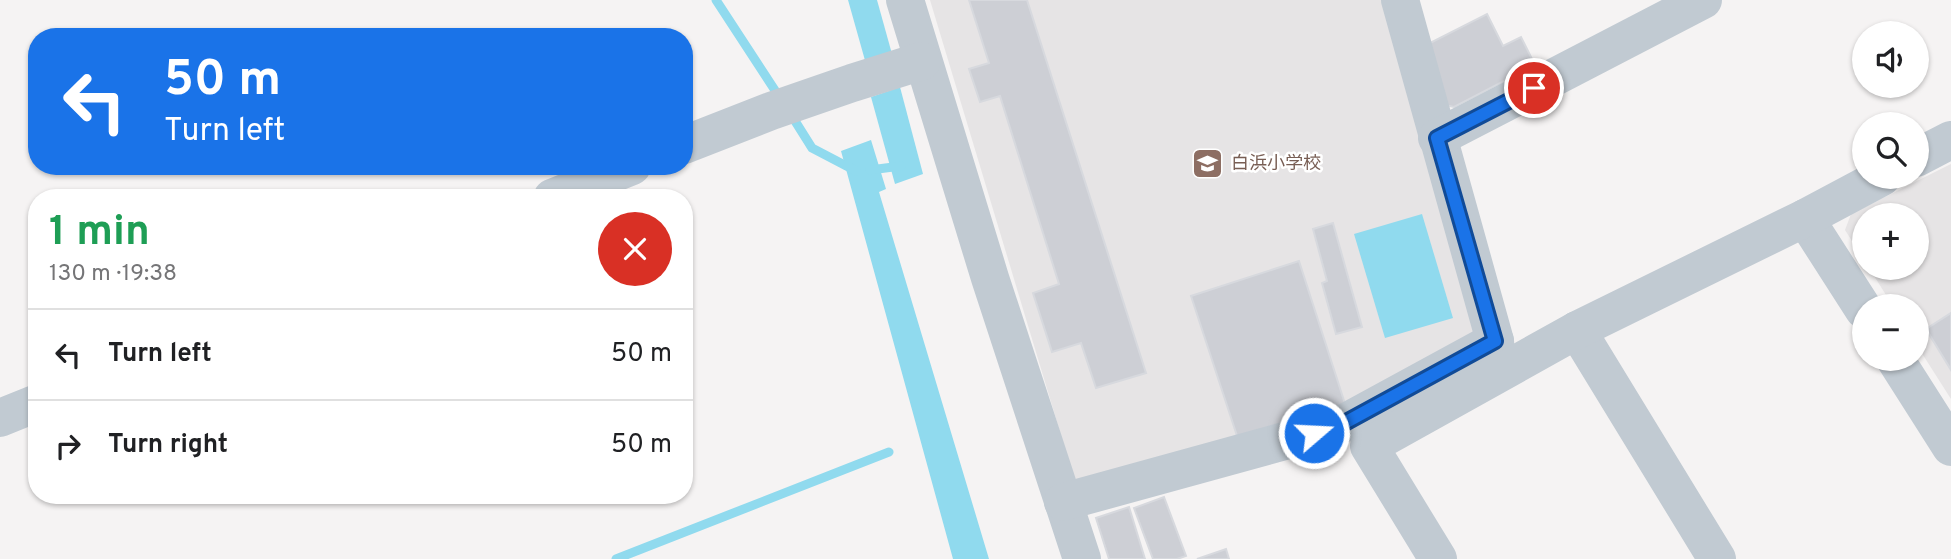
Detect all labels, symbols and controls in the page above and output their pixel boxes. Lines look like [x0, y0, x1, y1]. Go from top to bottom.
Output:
map controls [1852, 21, 1929, 371]
button: sound [1852, 21, 1929, 98]
text: 50 m [164, 51, 281, 113]
icon: left [49, 56, 140, 147]
pin [1504, 58, 1564, 118]
icon: arrive [1515, 69, 1553, 107]
text: Turn left [164, 112, 285, 152]
button: search [1852, 112, 1929, 189]
school or university icon: 白浜小学校 [1191, 147, 1225, 181]
place label: 白浜小学校 [1231, 153, 1321, 176]
button: + [1852, 203, 1929, 280]
text: 1 min [49, 207, 150, 260]
button: close [598, 212, 672, 286]
text: 130 m · 19:38 [49, 260, 177, 289]
button: − [1852, 294, 1929, 371]
icon: left [49, 336, 87, 374]
text: Turn left [108, 338, 212, 371]
text: 50 m [611, 338, 672, 371]
position arrow [1277, 396, 1351, 470]
icon: right [49, 427, 87, 465]
text: Turn right [108, 429, 228, 462]
text: 50 m [611, 429, 672, 462]

